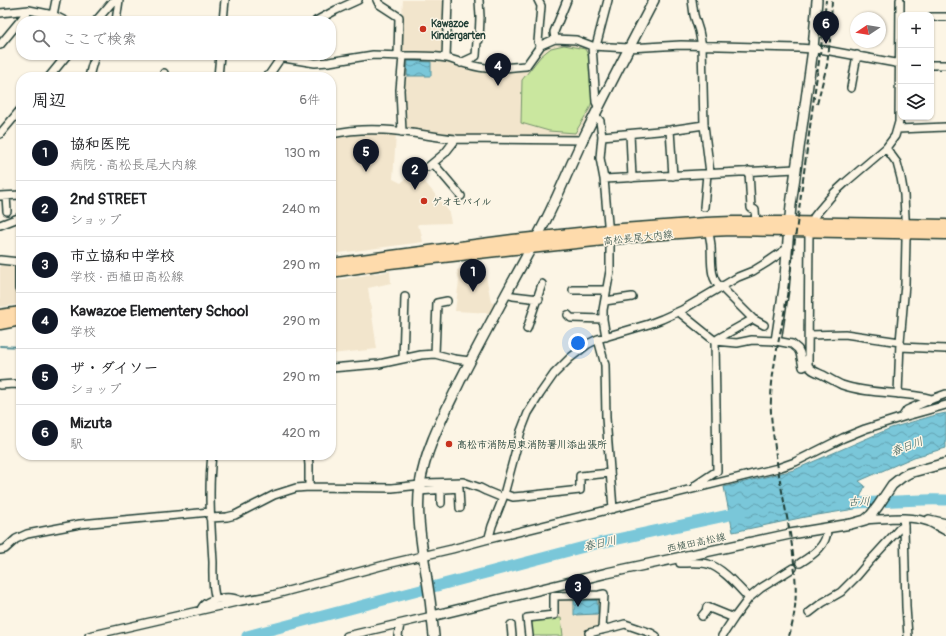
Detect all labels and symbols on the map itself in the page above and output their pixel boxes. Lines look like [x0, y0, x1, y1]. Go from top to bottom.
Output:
pin: 6 [813, 11, 839, 44]
north arrow [850, 12, 886, 48]
place label: Kawazoe Kindergarten [431, 18, 486, 42]
marker: Kawazoe Kindergarten [418, 24, 428, 34]
pin: 4 [485, 53, 511, 86]
pin: 5 [353, 139, 379, 172]
pin: 2 [402, 157, 428, 190]
marker: ゲオモバイル [419, 196, 429, 206]
place label: ゲオモバイル [432, 196, 492, 208]
street label: 高松長尾大内線 [603, 228, 674, 248]
pin: 1 [460, 259, 486, 292]
your location [568, 333, 588, 353]
water label: 春日川 [889, 435, 925, 458]
marker: 高松市消防局東消防署川添出張所 [444, 439, 454, 449]
place label: 高松市消防局東消防署川添出張所 [457, 439, 607, 451]
water label: 古川 [848, 495, 870, 508]
street label: 西植田高松線 [666, 531, 727, 555]
water label: 春日川 [583, 533, 618, 554]
pin: 3 [565, 574, 591, 607]

